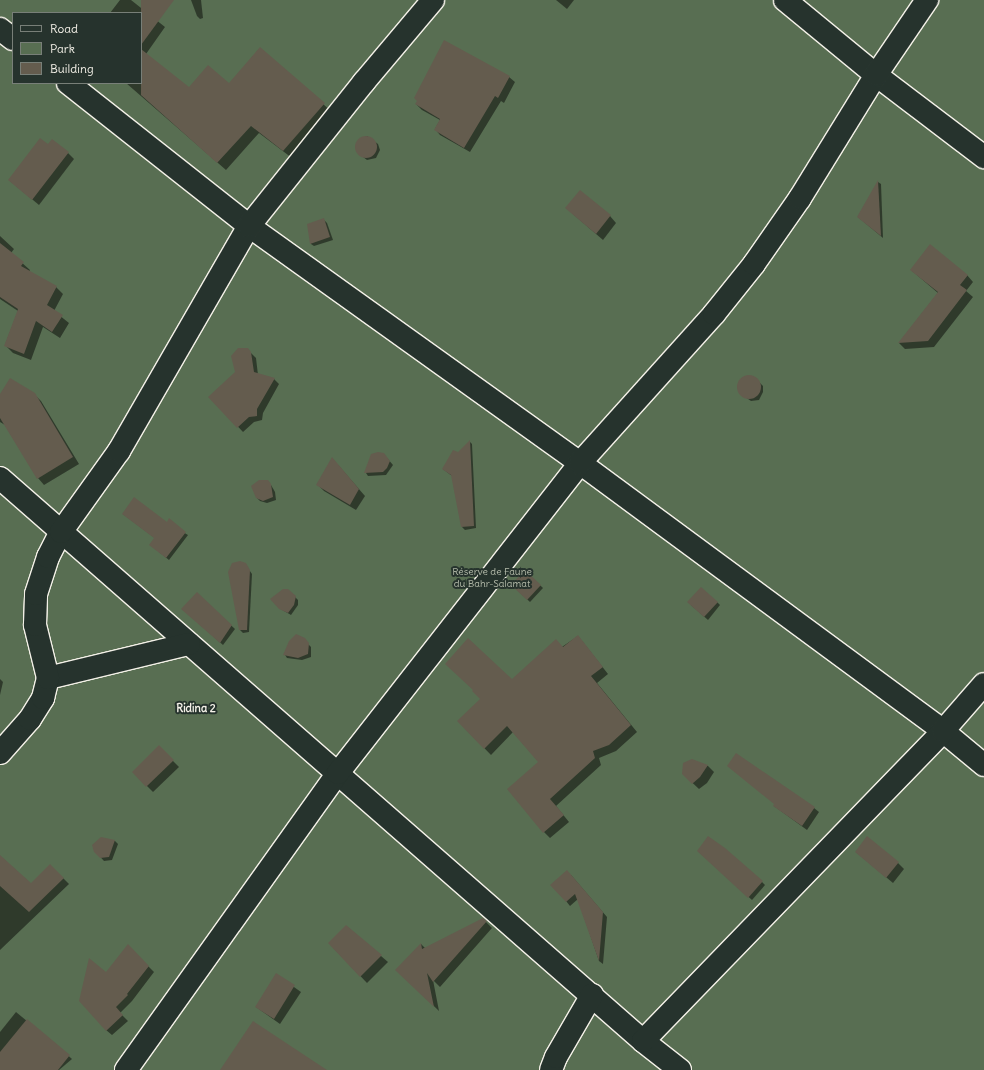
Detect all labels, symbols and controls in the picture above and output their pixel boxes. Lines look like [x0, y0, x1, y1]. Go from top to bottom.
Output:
legend [12, 12, 142, 84]
text: Road [50, 21, 78, 36]
text: Park [50, 41, 75, 56]
text: Building [50, 61, 94, 76]
park label: Réserve de Faune du Bahr-Salamat [452, 565, 532, 588]
district label: Ridina 2 [176, 701, 216, 715]

